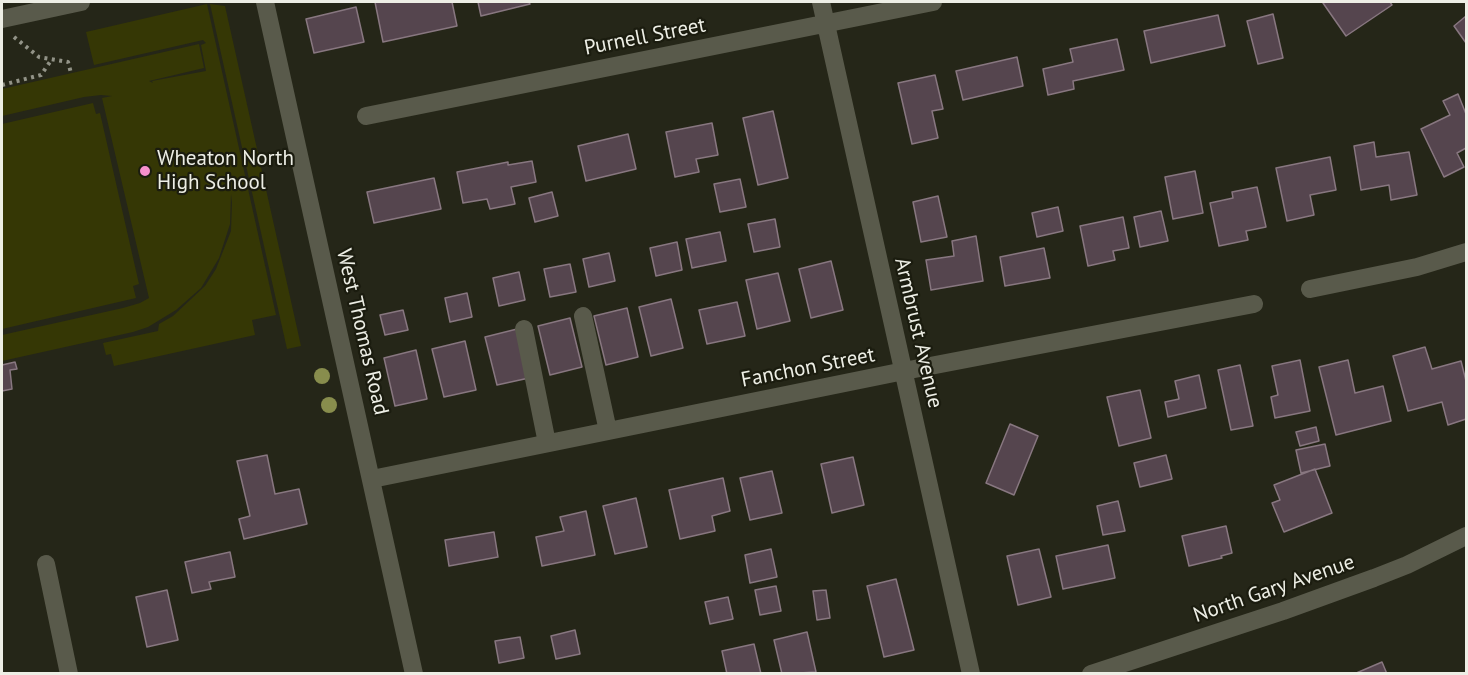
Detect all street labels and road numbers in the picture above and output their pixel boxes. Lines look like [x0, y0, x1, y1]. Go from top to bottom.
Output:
street label: Purnell Street [582, 13, 708, 61]
street label: West Thomas Road [331, 247, 393, 417]
street label: Armbrust Avenue [888, 255, 948, 411]
street label: Fanchon Street [739, 343, 877, 393]
street label: North Gary Avenue [1190, 550, 1358, 628]

